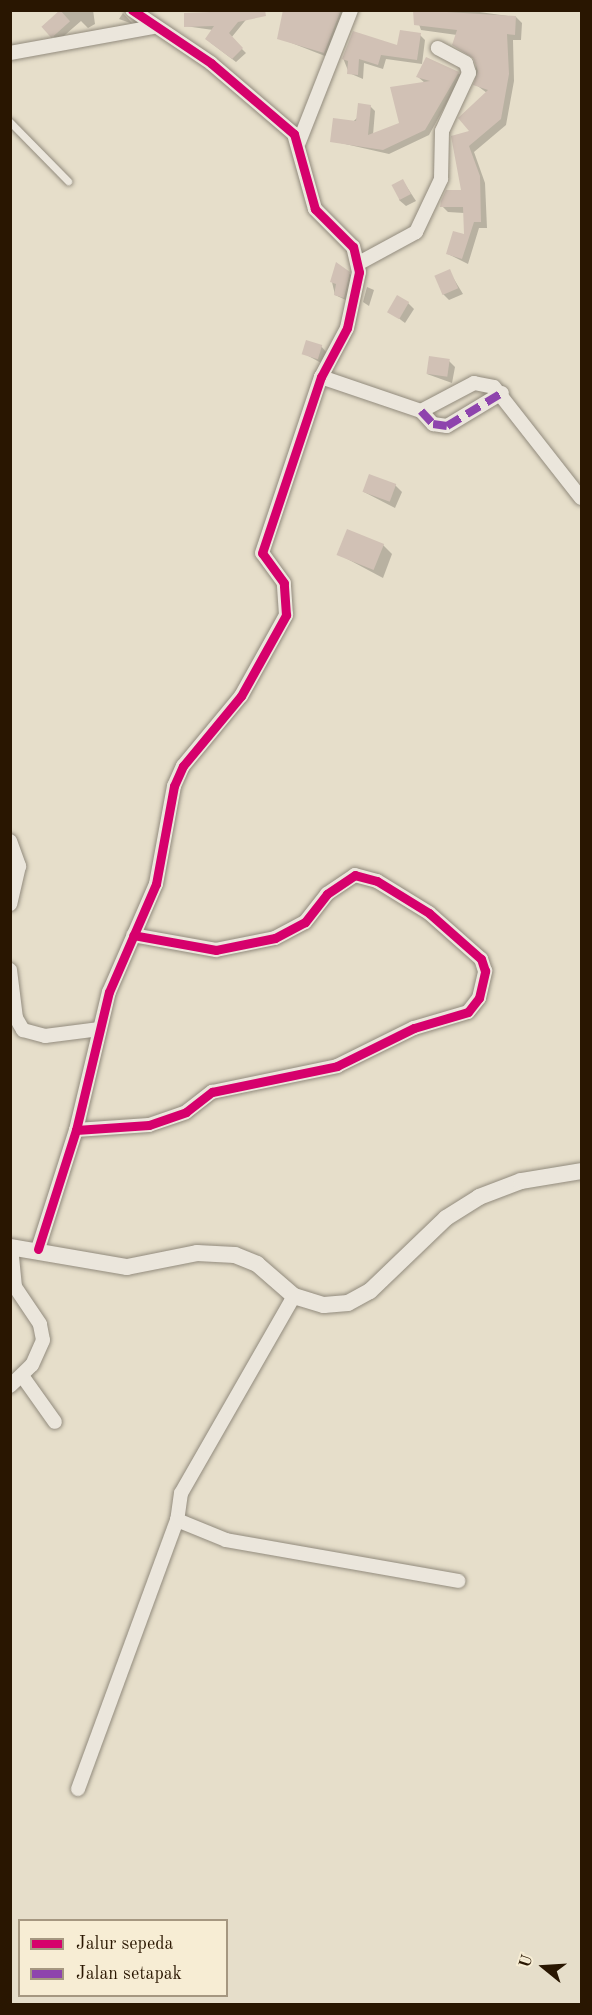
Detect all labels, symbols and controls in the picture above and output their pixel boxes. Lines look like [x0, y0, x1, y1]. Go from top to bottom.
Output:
legend [18, 1919, 228, 1997]
text: Jalur sepeda [76, 1935, 174, 1953]
north arrow [514, 1937, 574, 1997]
text: U [517, 1953, 536, 1970]
text: Jalan setapak [76, 1965, 182, 1983]

